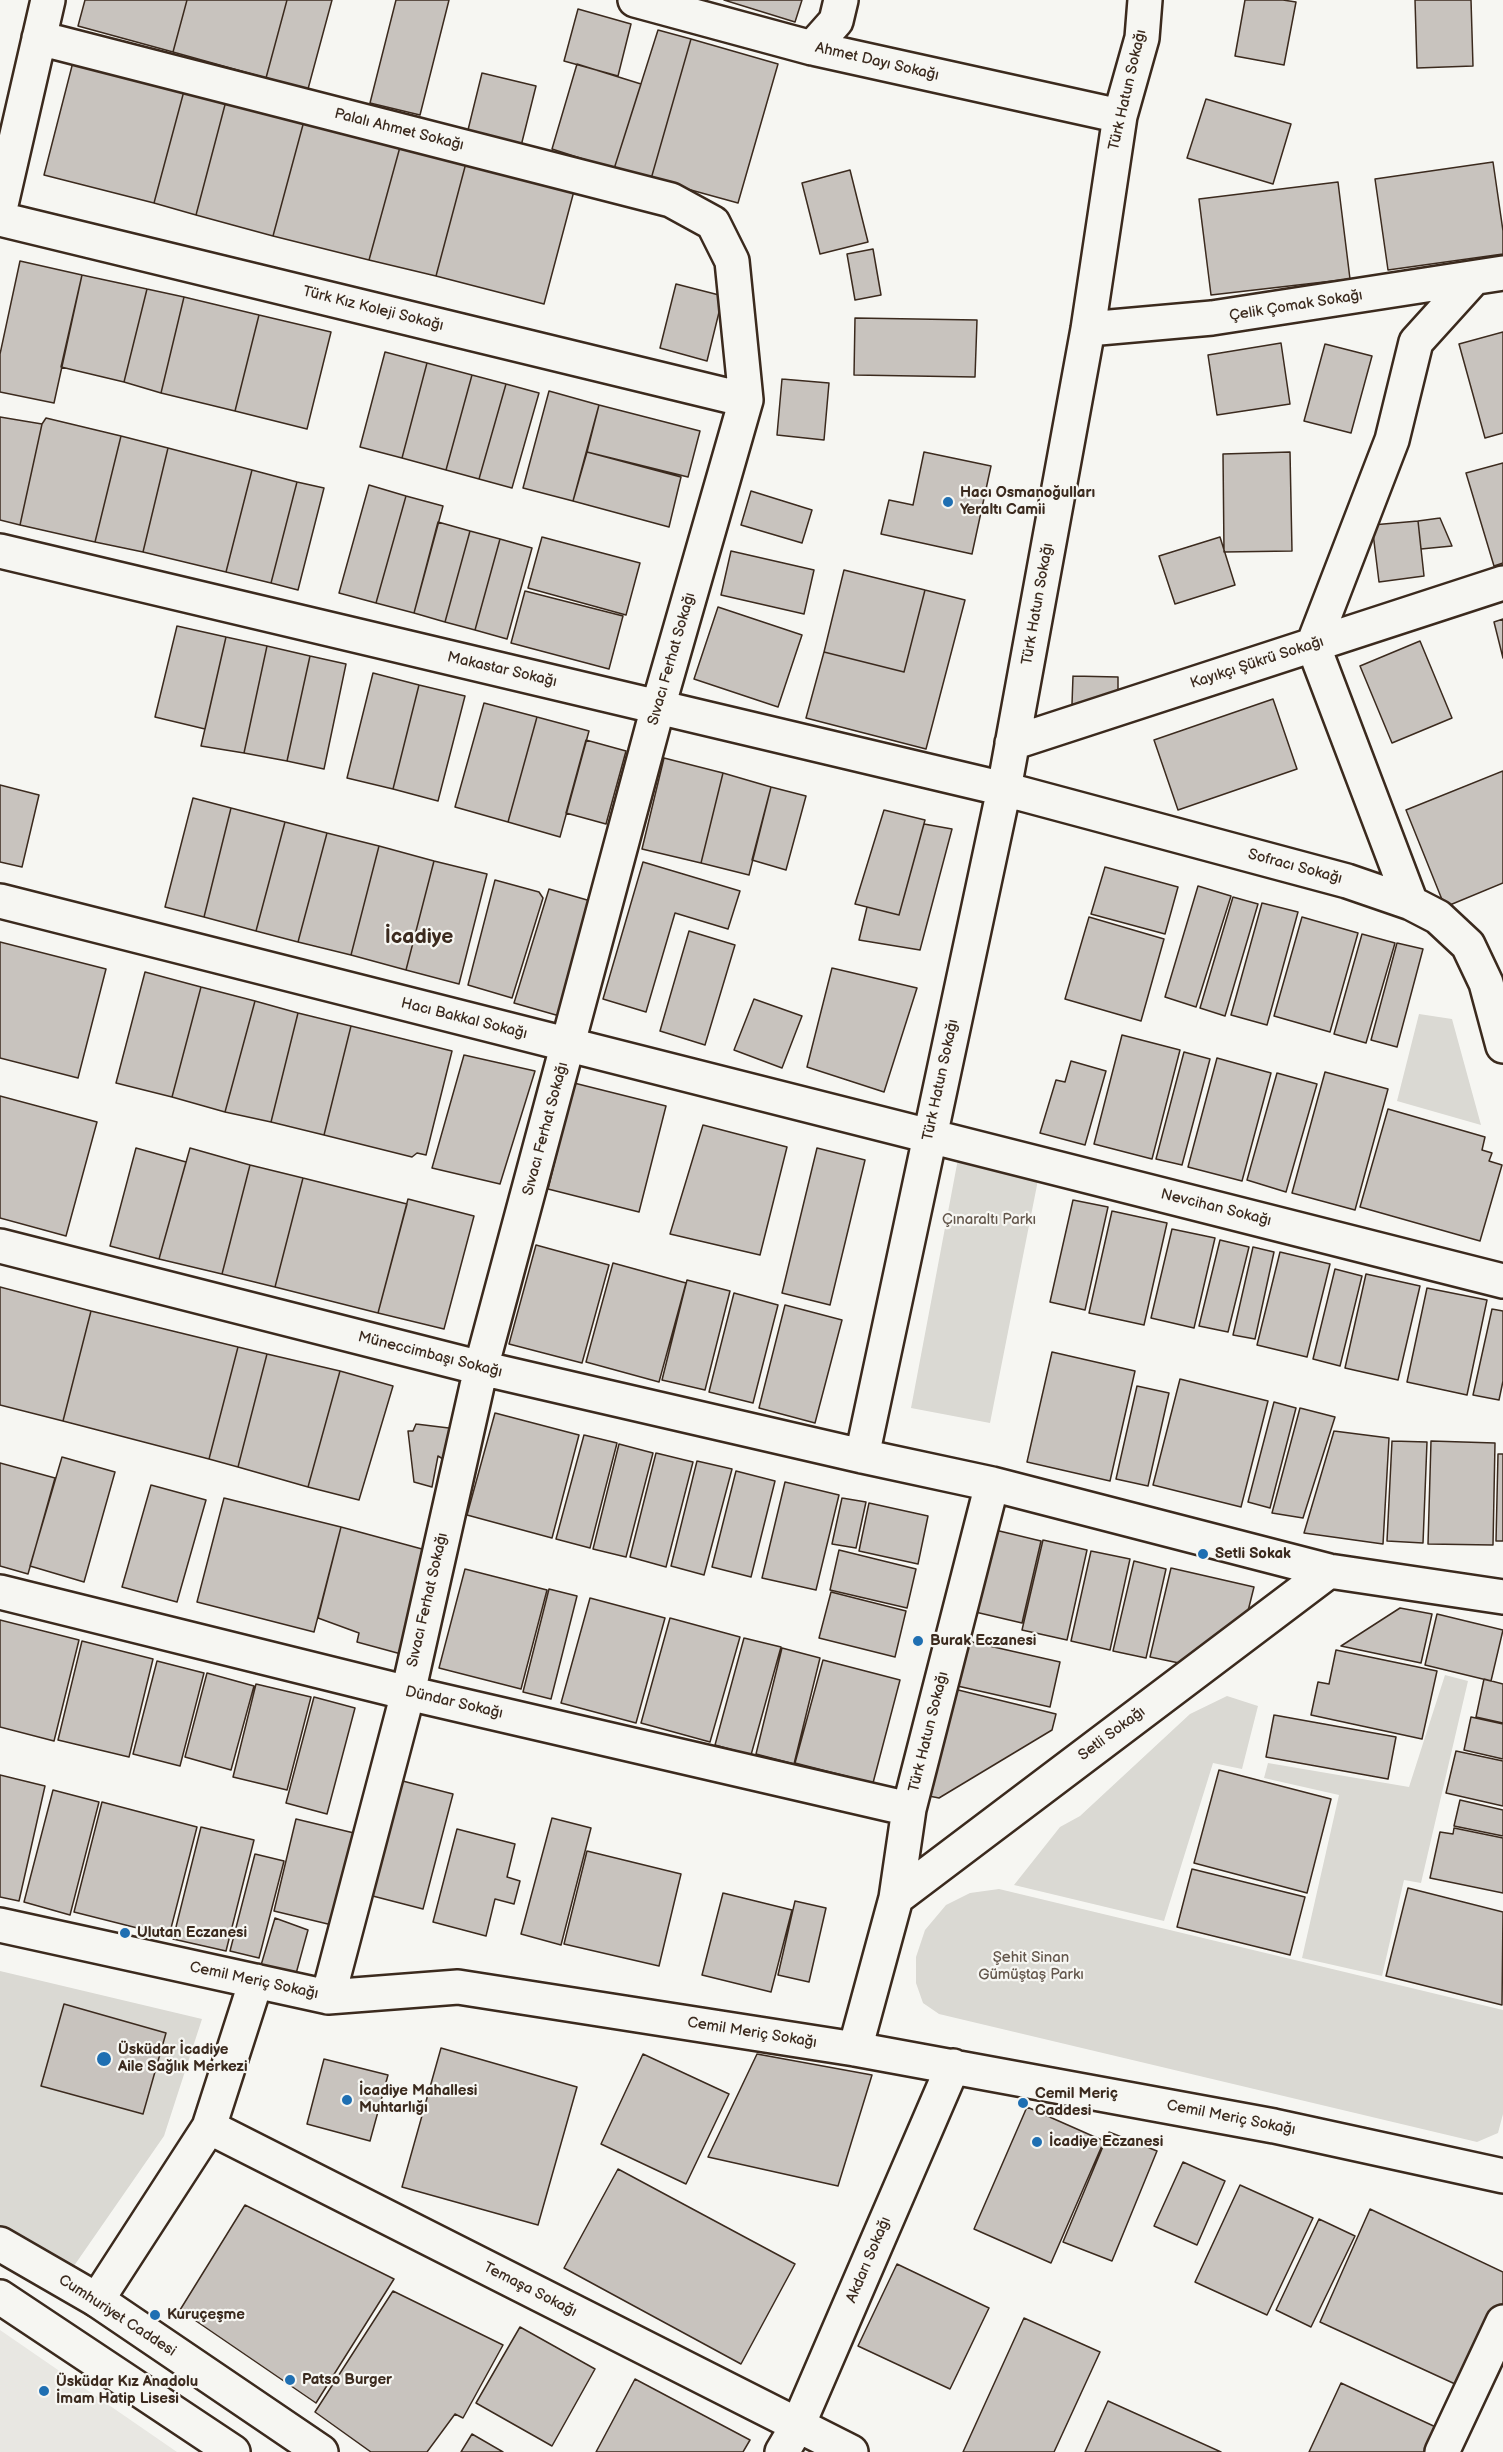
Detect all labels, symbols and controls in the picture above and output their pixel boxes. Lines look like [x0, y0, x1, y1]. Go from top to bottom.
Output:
street label: Türk Hatun Sokağı [1105, 28, 1151, 152]
street label: Ahmet Dayı Sokağı [813, 39, 941, 85]
street label: Palalı Ahmet Sokağı [332, 105, 466, 155]
street label: Türk Kız Koleji Sokağı [301, 283, 445, 335]
street label: Çelik Çomak Sokağı [1228, 287, 1364, 325]
place label: Hacı Osmanoğulları Yeraltı Camii [960, 484, 1095, 519]
marker: Hacı Osmanoğulları Yeraltı Camii [941, 495, 955, 509]
street label: Türk Hatun Sokağı [1018, 542, 1058, 666]
street label: Sıvacı Ferhat Sokağı [644, 590, 700, 728]
street label: Kayıkçı Şükrü Sokağı [1188, 633, 1326, 693]
street label: Makastar Sokağı [445, 649, 559, 691]
street label: Sofracı Sokağı [1246, 846, 1344, 888]
district label: İcadiye [385, 925, 453, 951]
street label: Hacı Bakkal Sokağı [399, 995, 529, 1043]
street label: Türk Hatun Sokağı [919, 1018, 963, 1142]
street label: Sıvacı Ferhat Sokağı [520, 1060, 572, 1198]
street label: Nevcihan Sokağı [1159, 1186, 1273, 1230]
park label: Çınaraltı Parkı [942, 1211, 1036, 1229]
street label: Müneccimbaşı Sokağı [356, 1328, 504, 1382]
street label: Sıvacı Ferhat Sokağı [404, 1531, 452, 1669]
place label: Setli Sokak [1215, 1545, 1291, 1563]
marker: Setli Sokak [1196, 1547, 1210, 1561]
place label: Burak Eczanesi [930, 1632, 1037, 1650]
marker: Burak Eczanesi [911, 1634, 925, 1648]
street label: Türk Hatun Sokağı [905, 1670, 953, 1794]
street label: Dündar Sokağı [403, 1683, 505, 1723]
street label: Setli Sokağı [1075, 1703, 1149, 1765]
place label: Ulutan Eczanesi [137, 1924, 247, 1942]
marker: Ulutan Eczanesi [118, 1926, 132, 1940]
park label: Şehit Sinan Gümüştaş Parkı [978, 1949, 1084, 1984]
street label: Cemil Meriç Sokağı [188, 1959, 320, 2003]
street label: Cemil Meriç Sokağı [686, 2014, 818, 2052]
place label: Üsküdar İcadiye Aile Sağlık Merkezi [118, 2041, 248, 2076]
marker: Üsküdar İcadiye Aile Sağlık Merkezi [95, 2050, 113, 2068]
place label: İcadiye Mahallesi Muhtarlığı [359, 2082, 478, 2117]
place label: Cemil Meriç Caddesi [1035, 2085, 1118, 2120]
marker: İcadiye Mahallesi Muhtarlığı [340, 2093, 354, 2107]
marker: Cemil Meriç Caddesi [1016, 2096, 1030, 2110]
street label: Cemil Meriç Sokağı [1165, 2097, 1297, 2139]
place label: İcadiye Eczanesi [1049, 2133, 1163, 2151]
marker: İcadiye Eczanesi [1030, 2135, 1044, 2149]
street label: Akdarı Sokağı [843, 2214, 895, 2306]
street label: Temaşa Sokağı [480, 2259, 580, 2321]
street label: Cumhuriyet Caddesi [55, 2271, 179, 2361]
place label: Kuruçeşme [167, 2306, 245, 2324]
marker: Kuruçeşme [148, 2308, 162, 2322]
place label: Patso Burger [302, 2371, 392, 2389]
place label: Üsküdar Kız Anadolu İmam Hatip Lisesi [56, 2373, 198, 2408]
marker: Patso Burger [283, 2373, 297, 2387]
marker: Üsküdar Kız Anadolu İmam Hatip Lisesi [37, 2384, 51, 2398]

